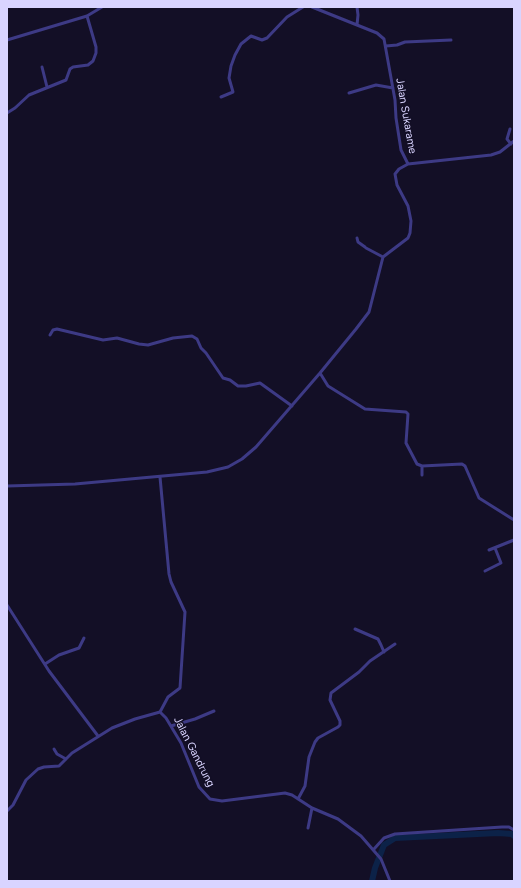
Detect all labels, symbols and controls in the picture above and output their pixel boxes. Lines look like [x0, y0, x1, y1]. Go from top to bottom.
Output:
street label: Jalan Sukarame [393, 77, 419, 155]
street label: Jalan Gandrung [171, 715, 217, 789]

